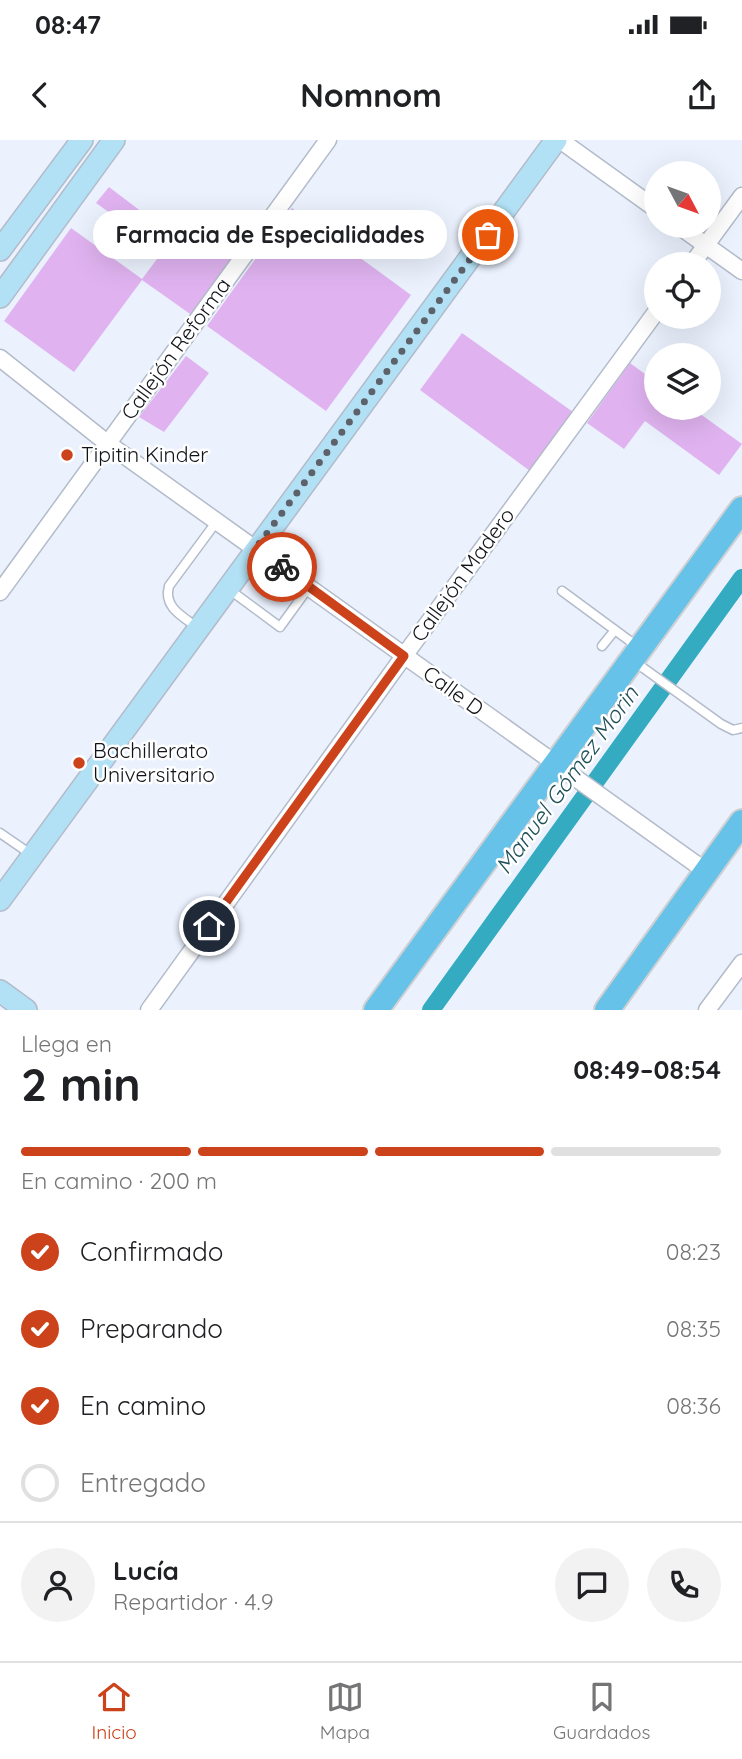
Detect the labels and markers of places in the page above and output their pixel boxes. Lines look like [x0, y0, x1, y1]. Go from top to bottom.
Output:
pin [458, 205, 518, 265]
callout: Farmacia de Especialidades [92, 210, 446, 259]
place label: Tipitin Kinder [81, 441, 208, 467]
marker: Tipitin Kinder [59, 447, 75, 463]
place label: Bachillerato Universitario [93, 737, 215, 787]
marker: Bachillerato Universitario [71, 755, 87, 771]
pin [179, 896, 239, 956]

